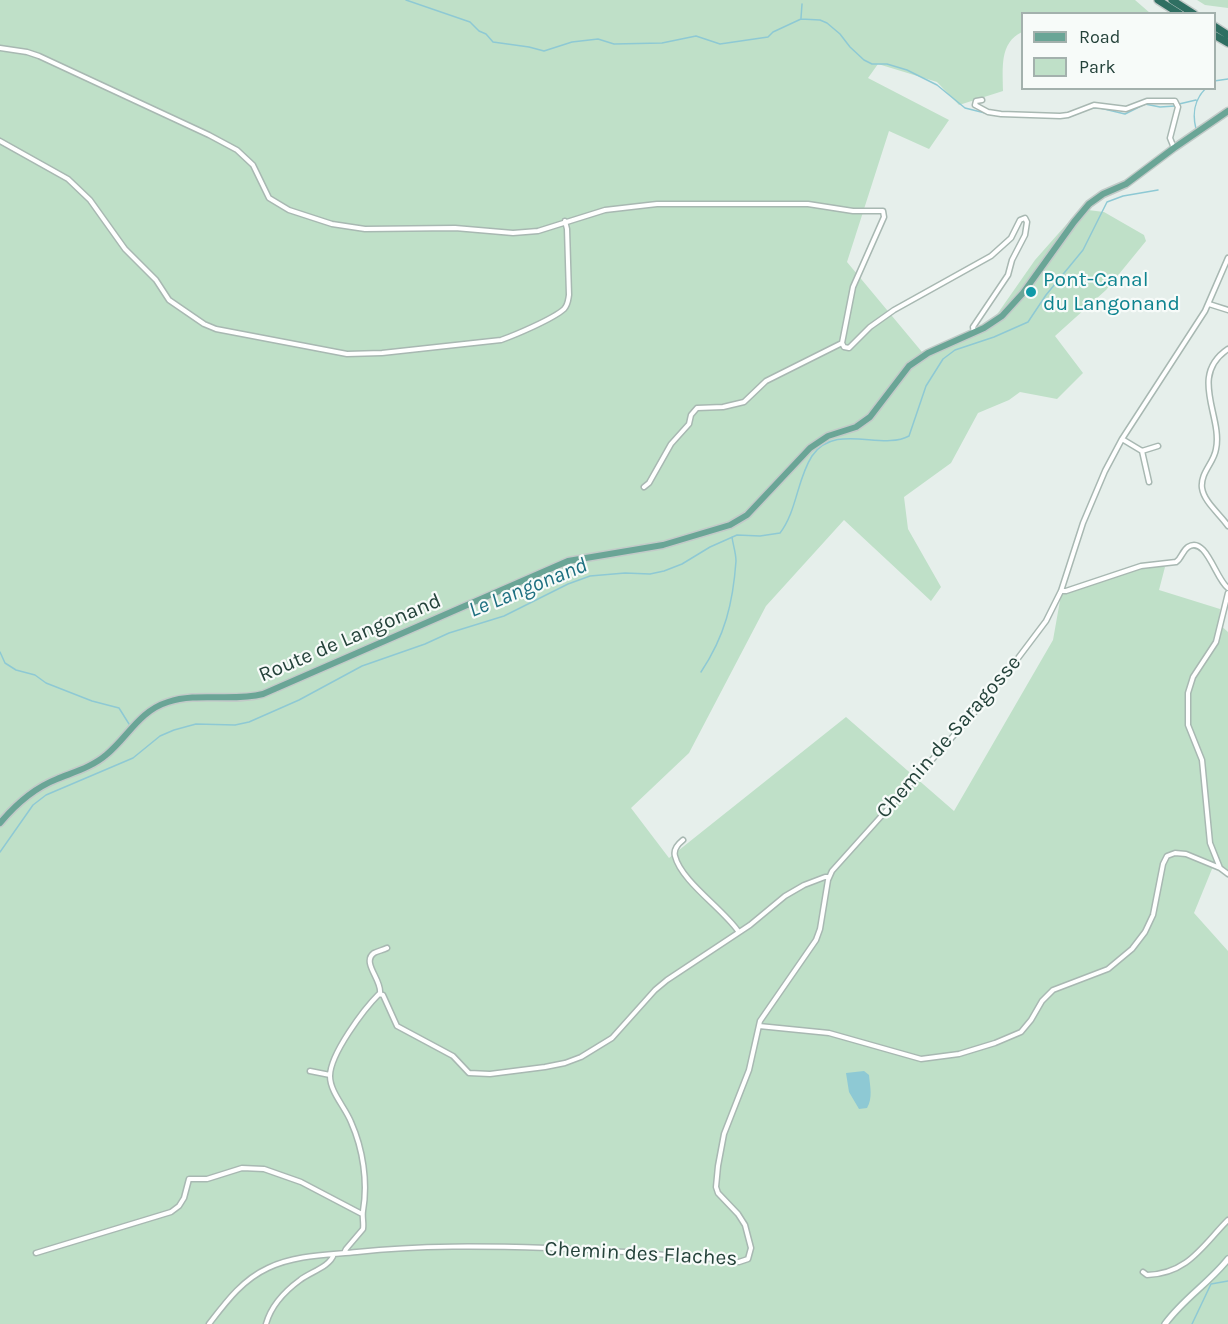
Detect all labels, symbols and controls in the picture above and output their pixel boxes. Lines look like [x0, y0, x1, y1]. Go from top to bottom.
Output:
legend [1021, 12, 1216, 90]
text: Road [1079, 26, 1120, 48]
text: Park [1079, 56, 1116, 78]
place label: Pont-Canal du Langonand [1043, 267, 1180, 317]
marker: Pont-Canal du Langonand [1024, 285, 1038, 299]
water label: Le Langonand [465, 552, 591, 624]
street label: Route de Langonand [255, 588, 445, 688]
street label: Chemin de Saragosse [871, 650, 1027, 824]
street label: Chemin des Flaches [544, 1236, 738, 1272]

